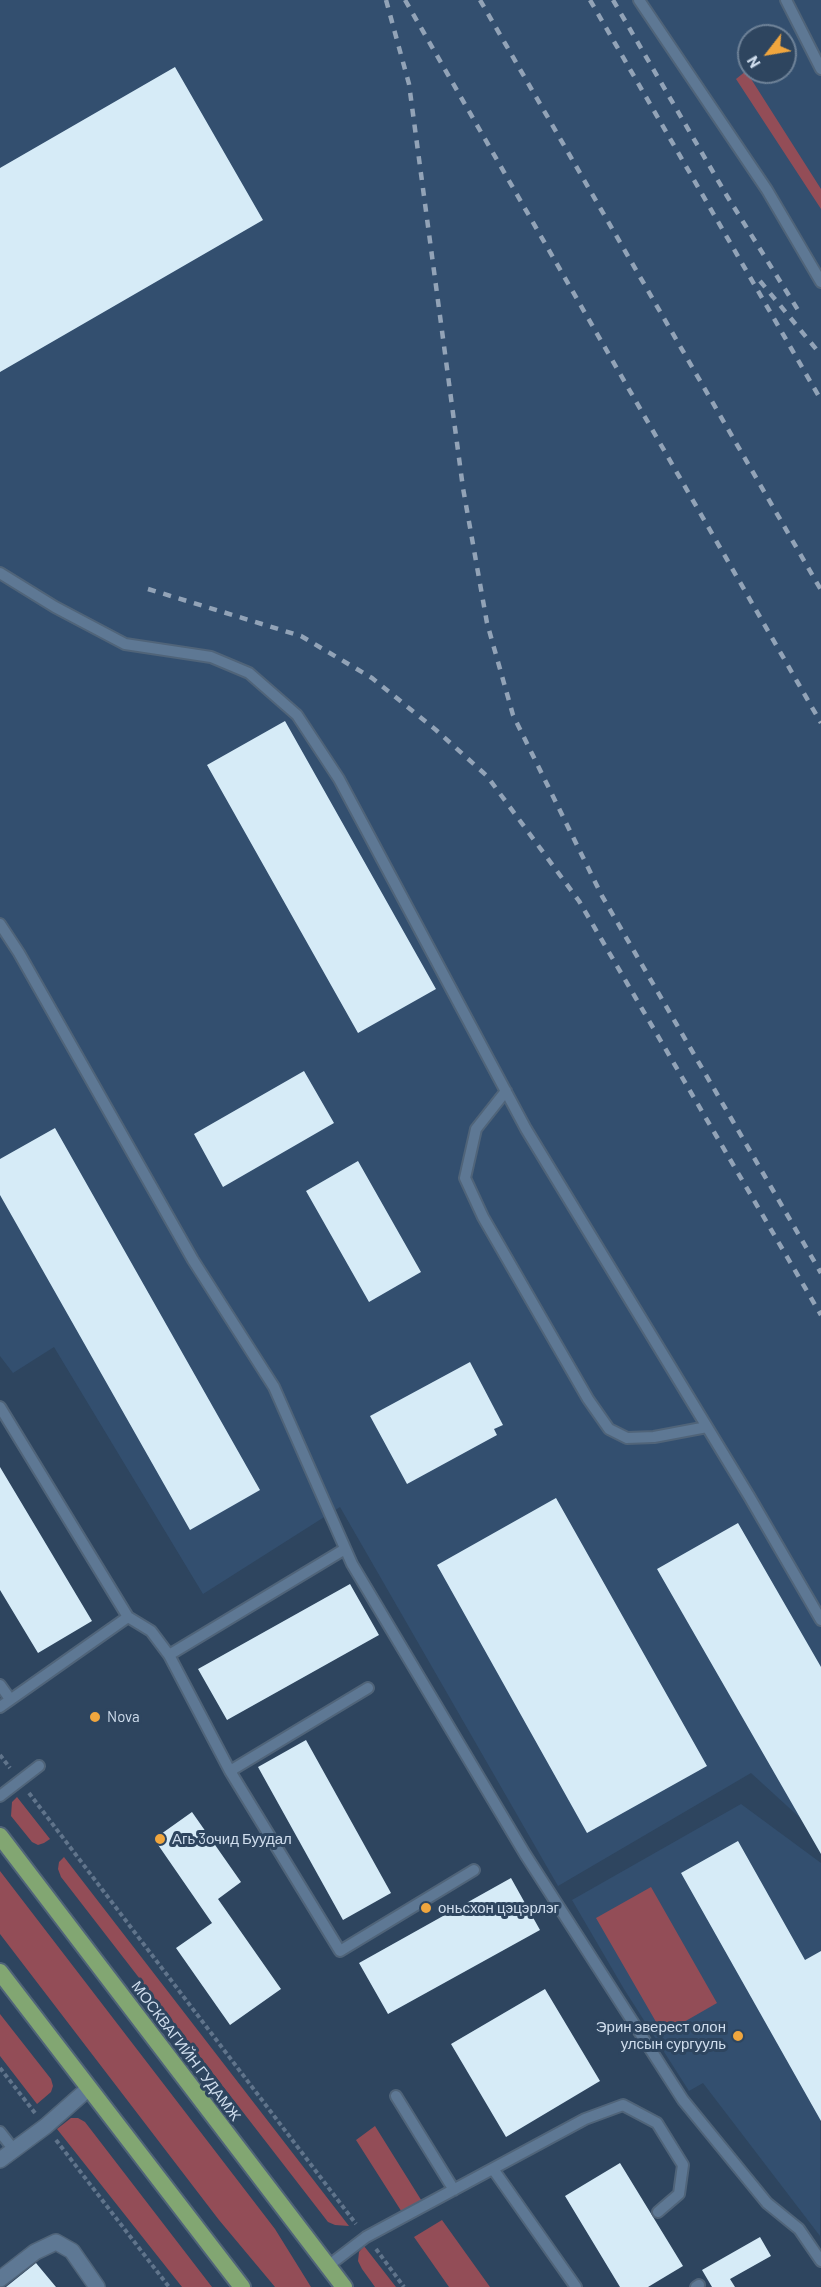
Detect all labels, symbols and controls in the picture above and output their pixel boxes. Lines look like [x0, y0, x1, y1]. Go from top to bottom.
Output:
north arrow [737, 24, 797, 84]
text: N [742, 53, 764, 72]
place label: Nova [107, 1708, 140, 1726]
marker: Nova [88, 1710, 102, 1724]
place label: Агь 3очид Буудал [172, 1830, 292, 1848]
marker: Агь 3очид Буудал [153, 1832, 167, 1846]
place label: оньсхон цэцэрлэг [438, 1899, 559, 1917]
marker: оньсхон цэцэрлэг [419, 1901, 433, 1915]
street label: МОСКВАГИЙН ГУДАМЖ [128, 1978, 244, 2124]
place label: Эрин эверест олон улсын сургууль [596, 2018, 726, 2053]
marker: Эрин эверест олон улсын сургууль [731, 2029, 745, 2043]

